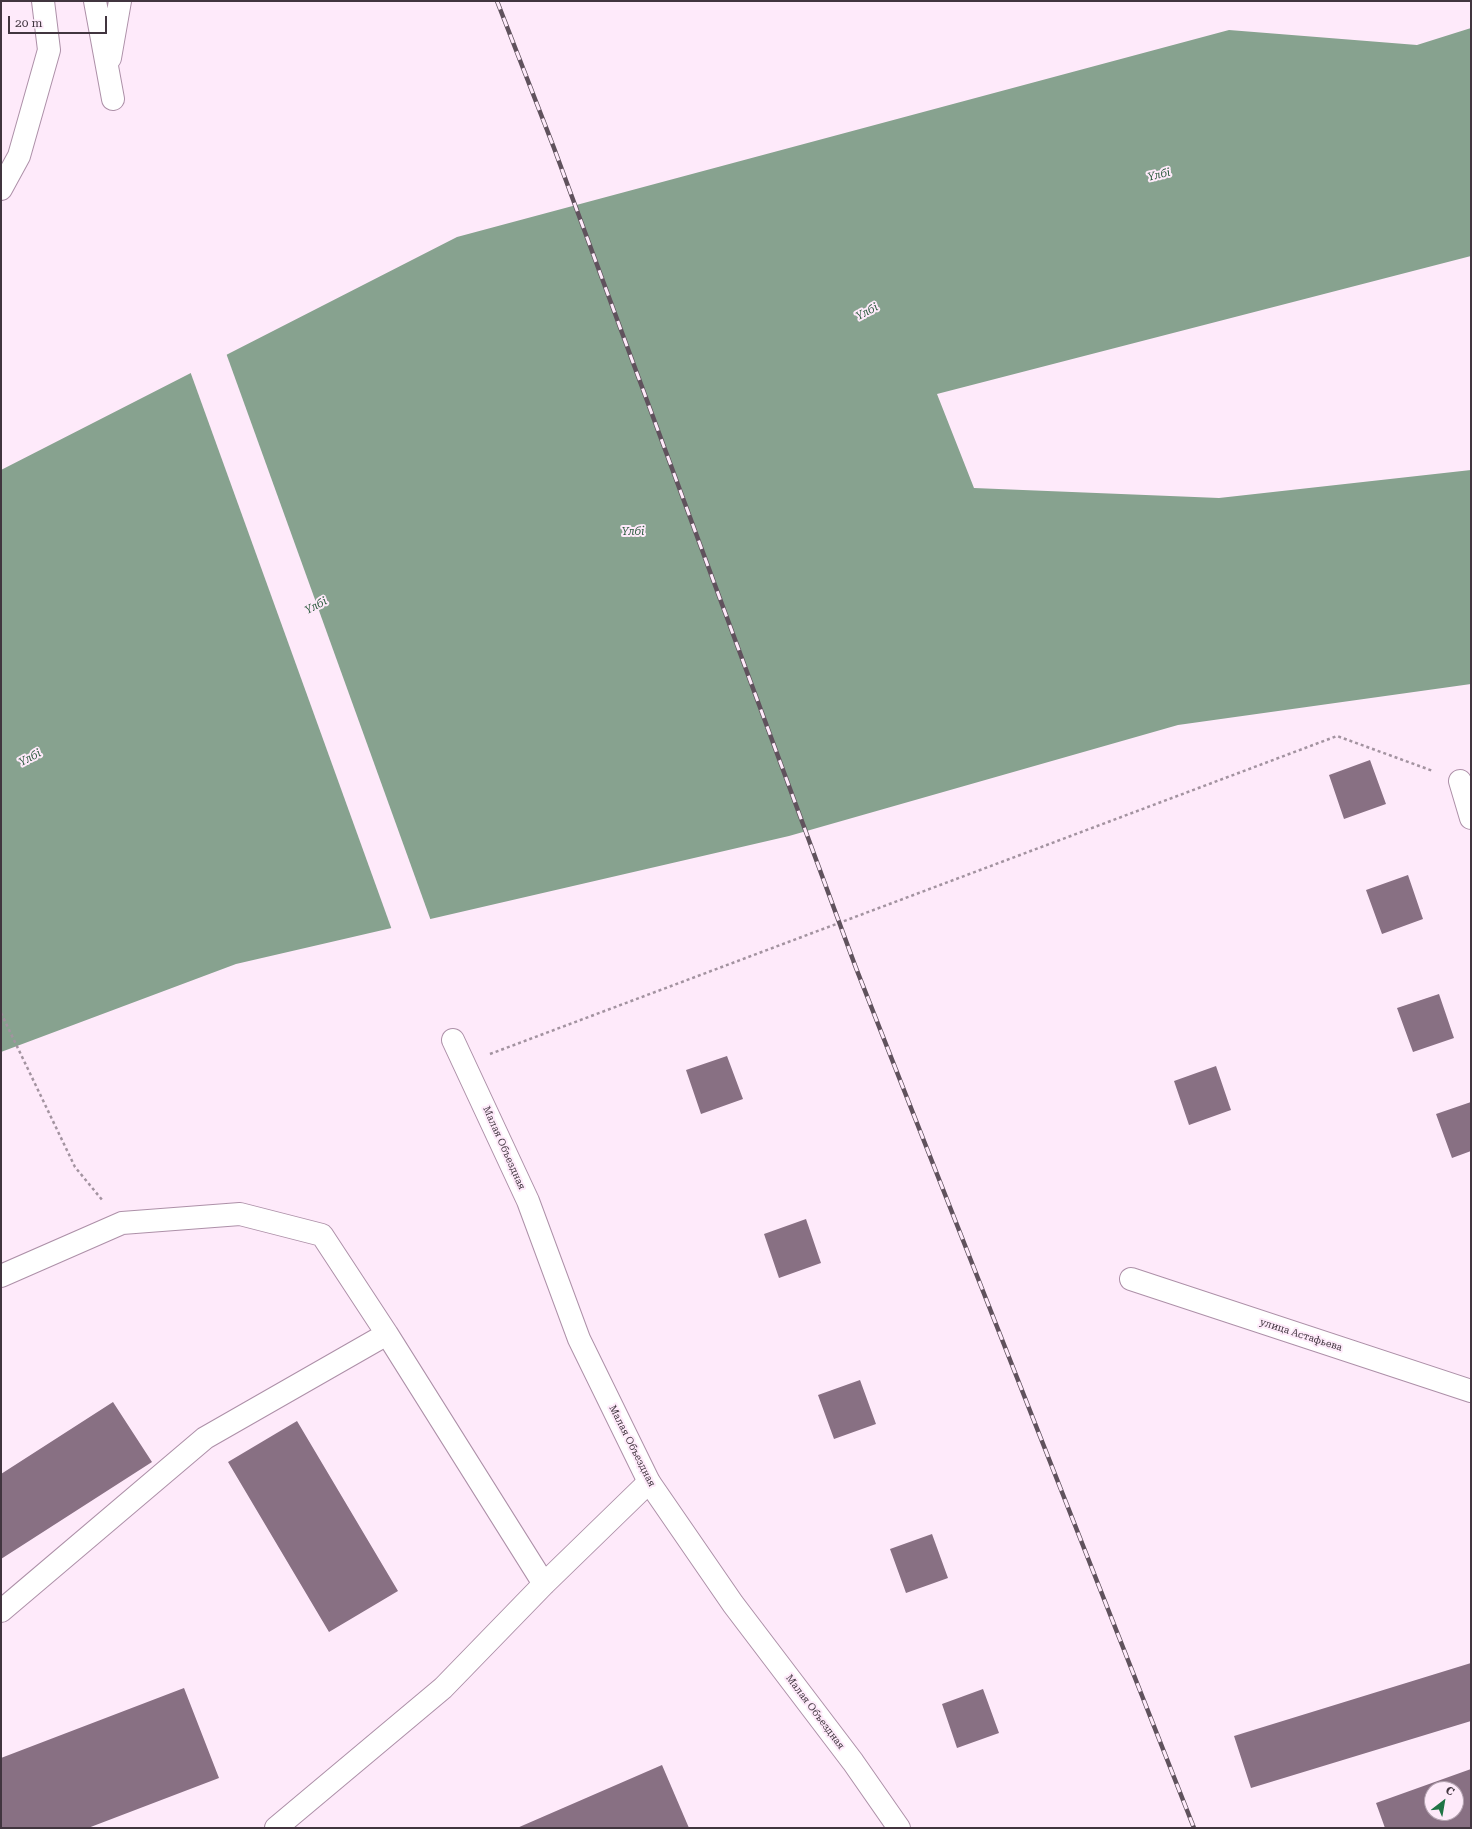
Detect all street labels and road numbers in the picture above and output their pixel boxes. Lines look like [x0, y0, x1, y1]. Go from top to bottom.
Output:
street label: Малая Объездная [480, 1104, 528, 1192]
street label: улица Астафьева [1258, 1316, 1344, 1354]
street label: Малая Объездная [606, 1403, 658, 1489]
street label: Малая Объездная [783, 1672, 847, 1752]

